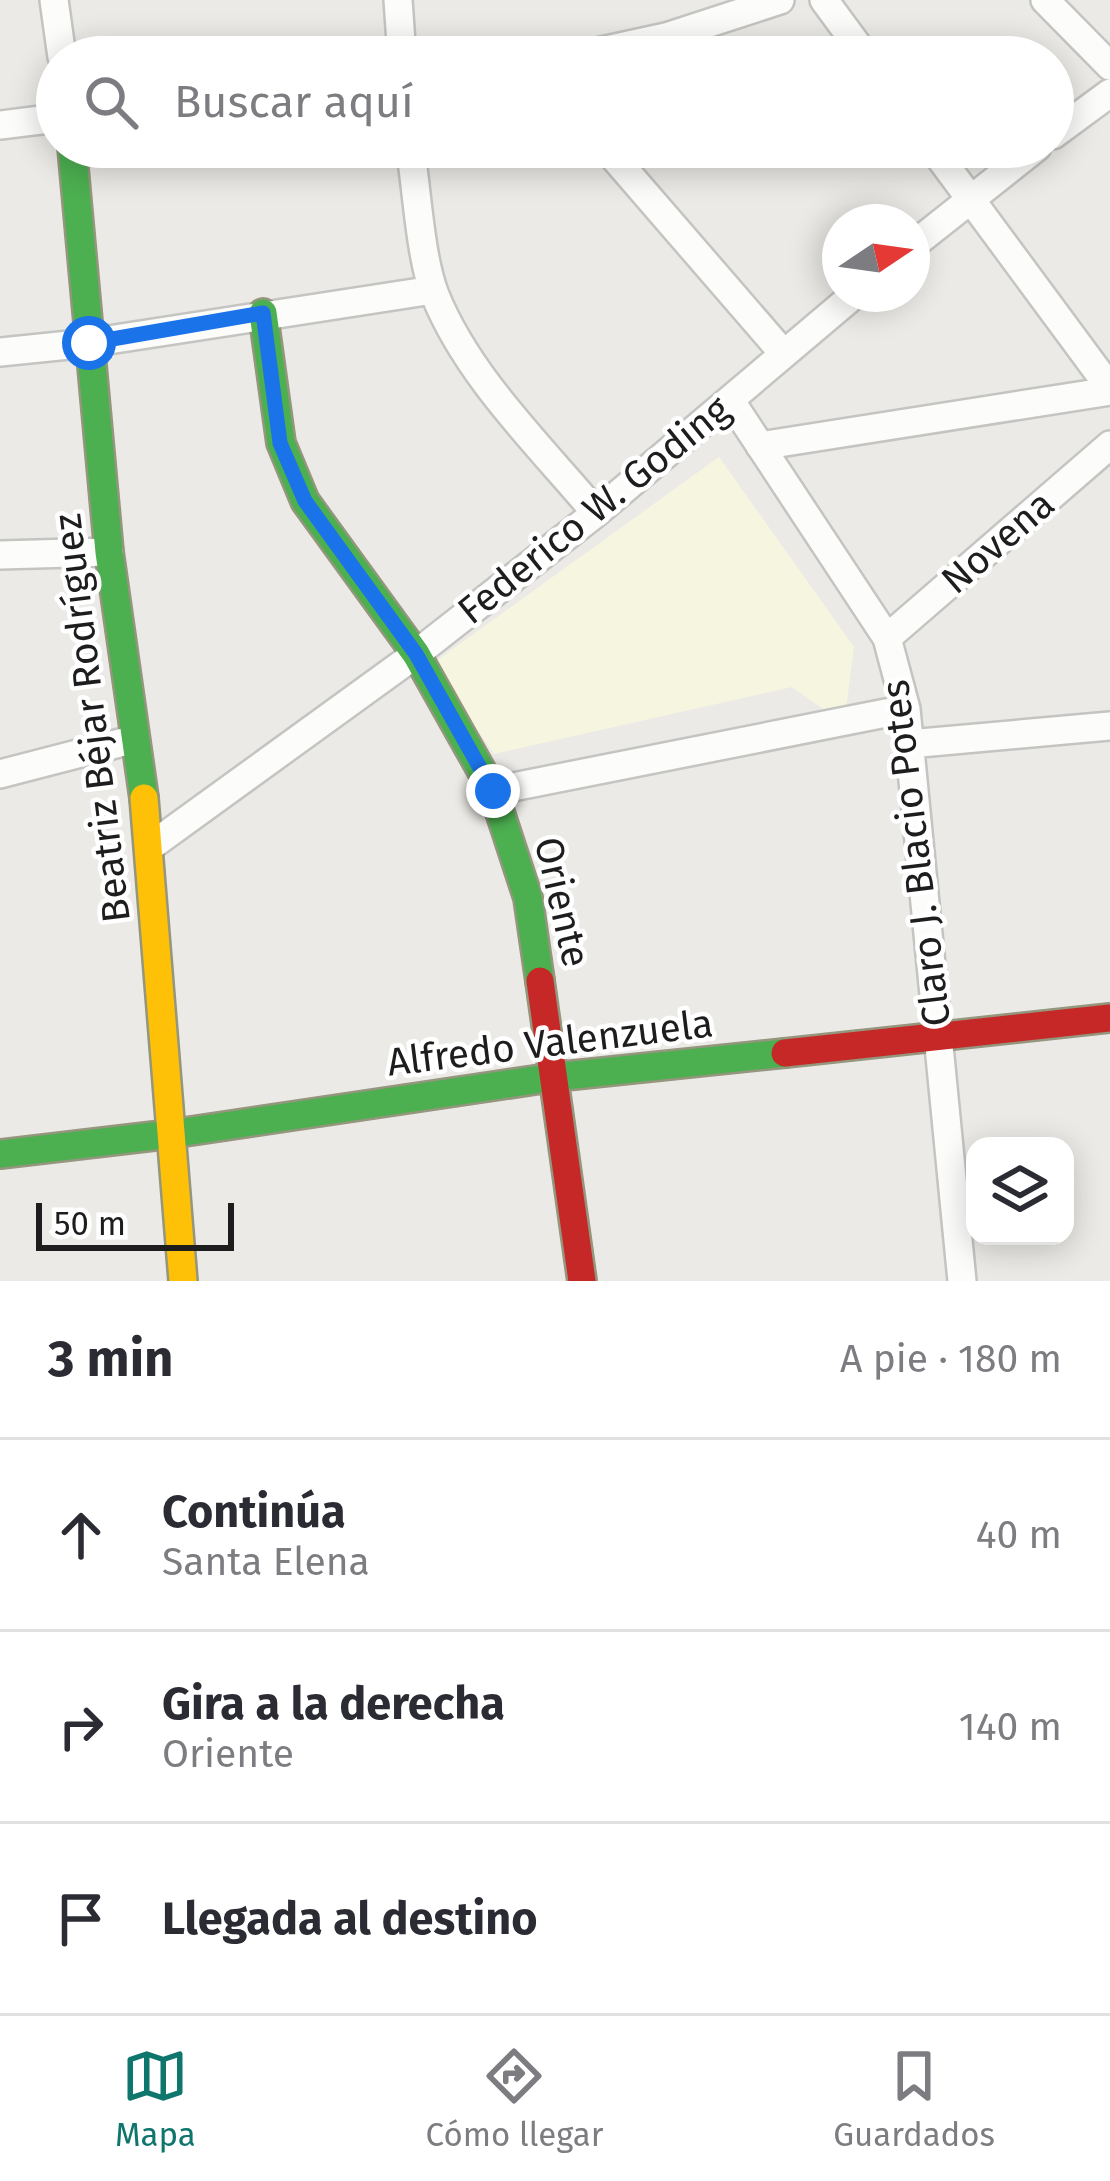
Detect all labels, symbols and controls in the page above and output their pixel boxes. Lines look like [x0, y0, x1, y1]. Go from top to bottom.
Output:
search box [36, 36, 1074, 168]
icon: search [78, 69, 144, 135]
text: Buscar aquí [174, 75, 414, 129]
north arrow [822, 204, 930, 312]
route start [62, 316, 116, 370]
street label: Federico W. Goding [449, 386, 740, 634]
street label: Novena [932, 481, 1064, 603]
street label: Beatriz Béjar Rodríguez [44, 511, 140, 925]
street label: Claro J. Blacio Potes [872, 677, 960, 1029]
route end [466, 764, 520, 818]
street label: Oriente [525, 833, 599, 971]
street label: Alfredo Valenzuela [385, 1000, 715, 1086]
map controls [966, 1137, 1074, 1245]
button: layers [966, 1137, 1074, 1245]
scale bar [36, 1197, 234, 1250]
text: 50 m [54, 1204, 126, 1244]
text: 3 min [48, 1328, 174, 1390]
text: A pie · 180 m [840, 1336, 1062, 1382]
text: Continúa [162, 1485, 346, 1539]
icon: ahead [48, 1502, 114, 1568]
text: 40 m [976, 1512, 1062, 1558]
text: Santa Elena [162, 1539, 370, 1585]
text: Gira a la derecha [162, 1677, 505, 1731]
icon: right [48, 1694, 114, 1760]
text: 140 m [959, 1704, 1062, 1750]
text: Oriente [162, 1731, 294, 1777]
icon: arrive [48, 1886, 114, 1952]
text: Llegada al destino [162, 1892, 537, 1946]
tab: Mapa [115, 2043, 196, 2155]
tab: Cómo llegar [426, 2043, 603, 2155]
tab: Guardados [833, 2043, 995, 2155]

